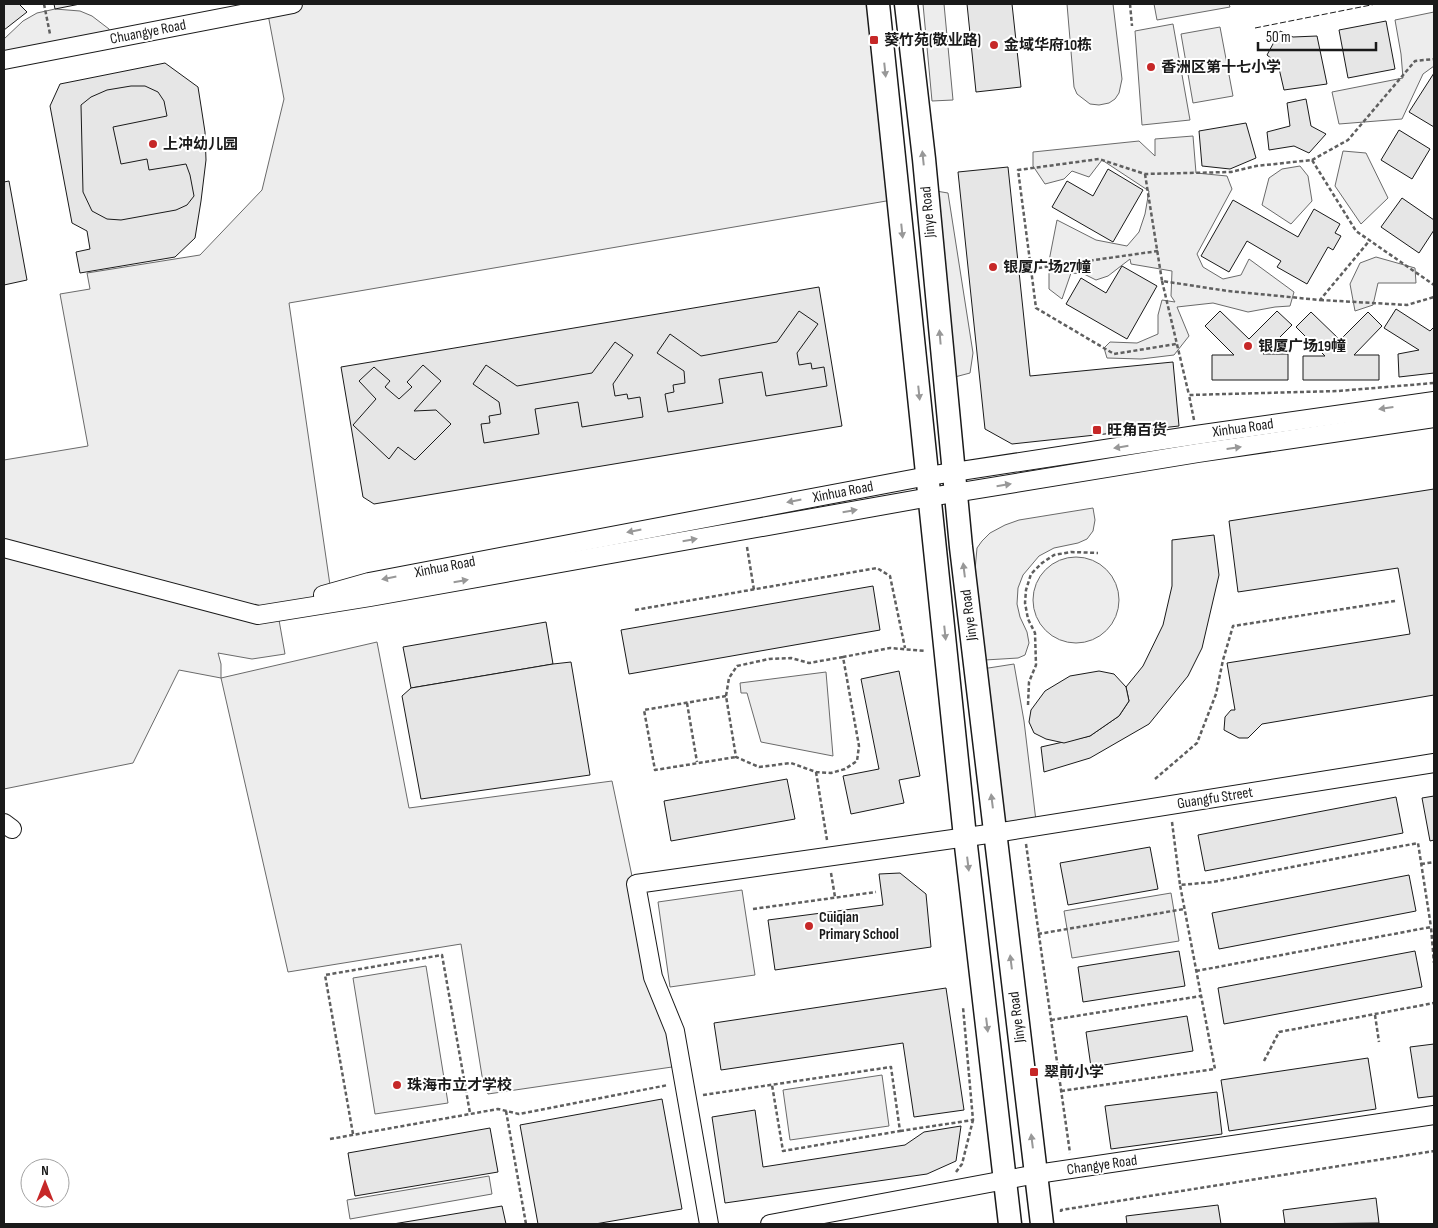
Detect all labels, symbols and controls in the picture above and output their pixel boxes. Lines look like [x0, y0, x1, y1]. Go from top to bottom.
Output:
street label: Chuangye Road [108, 15, 188, 49]
scale bar [1258, 20, 1376, 52]
text: 50 m [1266, 28, 1291, 47]
place label: 葵竹苑(敬业路) [884, 31, 981, 50]
marker: 葵竹苑(敬业路) [868, 34, 880, 46]
place label: 金域华府10栋 [1004, 36, 1092, 55]
marker: 金域华府10栋 [988, 39, 1000, 51]
place label: 香洲区第十七小学 [1161, 58, 1281, 77]
marker: 香洲区第十七小学 [1145, 61, 1157, 73]
one-way arrow [881, 62, 889, 78]
place label: 上冲幼儿园 [163, 135, 238, 154]
marker: 上冲幼儿园 [147, 138, 159, 150]
one-way arrow [919, 149, 927, 165]
street label: Jinye Road [916, 186, 940, 239]
one-way arrow [898, 224, 906, 240]
place label: 银厦广场27幢 [1003, 258, 1091, 277]
marker: 银厦广场27幢 [987, 261, 999, 273]
one-way arrow [936, 328, 944, 344]
place label: 银厦广场19幢 [1258, 337, 1346, 356]
marker: 银厦广场19幢 [1242, 340, 1254, 352]
one-way arrow [915, 385, 923, 401]
one-way arrow [1378, 404, 1394, 412]
street label: Xinhua Road [1210, 414, 1275, 442]
place label: 旺角百货 [1107, 421, 1167, 440]
marker: 旺角百货 [1091, 424, 1103, 436]
one-way arrow [1113, 443, 1129, 451]
one-way arrow [1226, 443, 1242, 451]
street label: Xinhua Road [810, 477, 875, 507]
one-way arrow [996, 481, 1012, 489]
one-way arrow [786, 497, 802, 505]
one-way arrow [842, 507, 858, 515]
one-way arrow [626, 528, 642, 536]
one-way arrow [682, 535, 698, 543]
street label: Xinhua Road [412, 552, 477, 582]
one-way arrow [960, 562, 968, 578]
one-way arrow [380, 574, 396, 582]
one-way arrow [453, 576, 469, 584]
street label: Jinye Road [956, 588, 982, 643]
one-way arrow [941, 625, 949, 641]
street label: Guangfu Street [1176, 783, 1255, 813]
one-way arrow [987, 793, 995, 809]
one-way arrow [964, 856, 972, 872]
place label: Cuiqian Primary School [819, 908, 899, 944]
marker: Cuiqian Primary School [803, 920, 815, 932]
one-way arrow [1007, 954, 1015, 970]
street label: Jinye Road [1004, 990, 1030, 1045]
one-way arrow [983, 1018, 991, 1034]
place label: 翠前小学 [1044, 1063, 1104, 1082]
marker: 翠前小学 [1028, 1066, 1040, 1078]
place label: 珠海市立才学校 [407, 1076, 512, 1095]
marker: 珠海市立才学校 [391, 1079, 403, 1091]
one-way arrow [1028, 1133, 1036, 1149]
street label: Changye Road [1066, 1151, 1138, 1179]
north arrow [20, 1158, 70, 1208]
text: N [41, 1162, 49, 1179]

